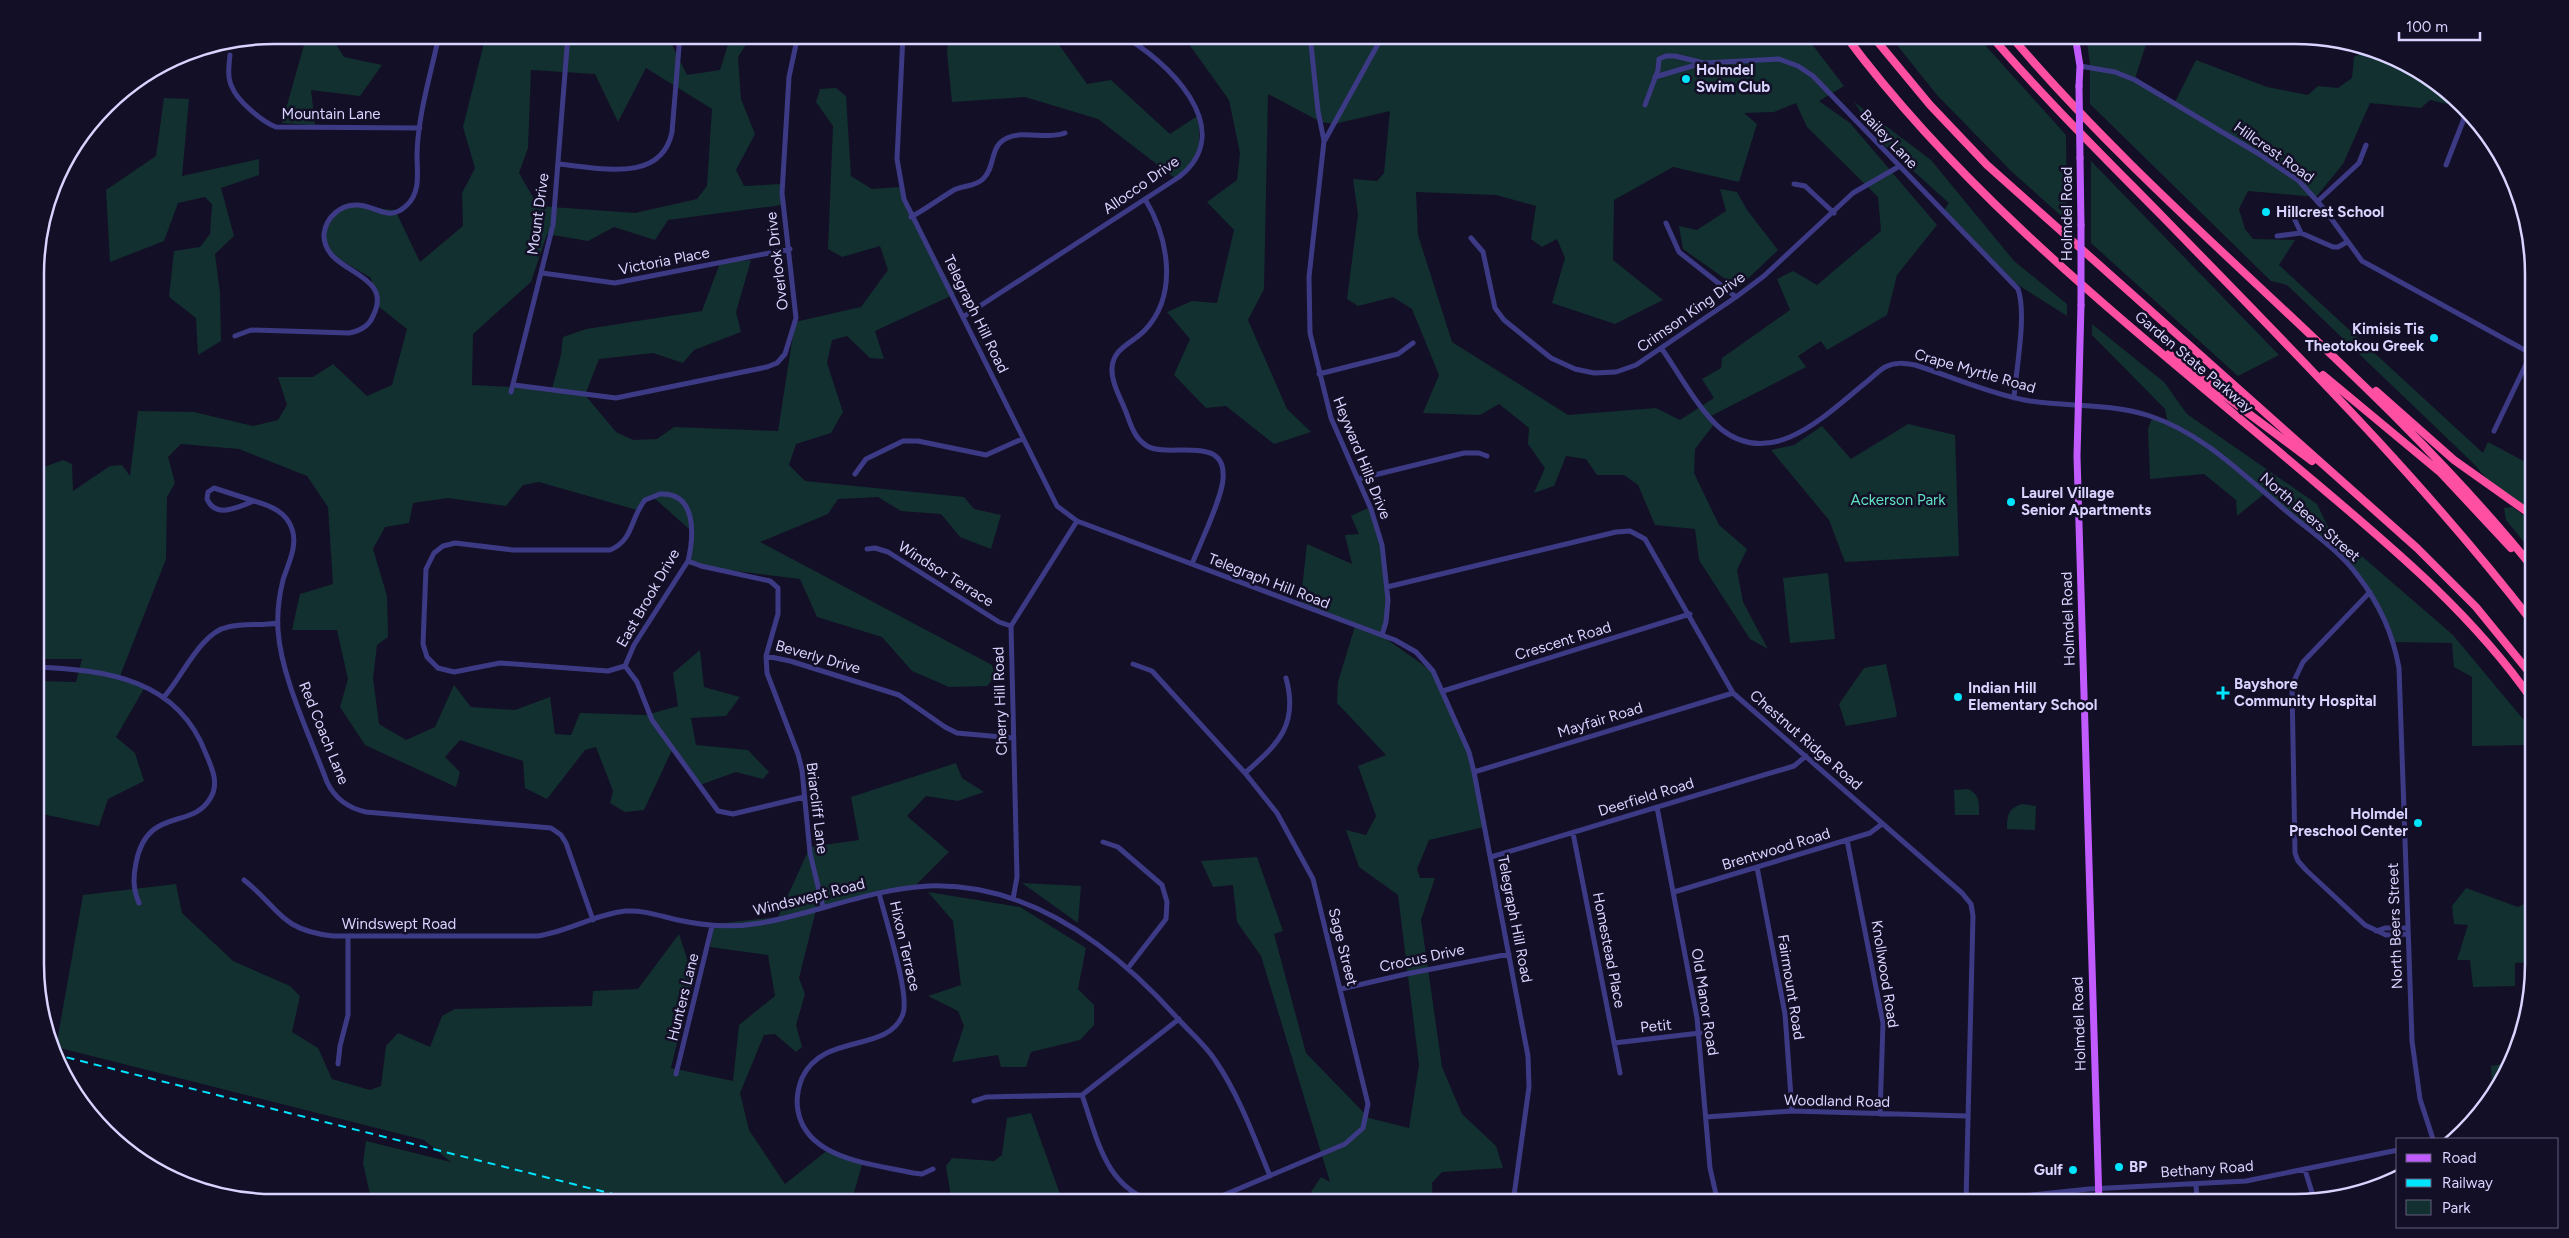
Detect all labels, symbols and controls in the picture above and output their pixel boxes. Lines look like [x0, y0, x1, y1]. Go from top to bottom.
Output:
scale bar [2399, 10, 2480, 42]
text: 100 m [2406, 18, 2448, 36]
place label: Holmdel Swim Club [1696, 61, 1770, 96]
marker: Holmdel Swim Club [1680, 73, 1692, 85]
street label: Mountain Lane [282, 105, 380, 123]
street label: Bailey Lane [1856, 106, 1922, 172]
street label: Hillcrest Road [2230, 118, 2318, 186]
street label: Allocco Drive [1099, 152, 1183, 218]
street label: Holmdel Road [2058, 167, 2076, 261]
street label: Mount Drive [523, 172, 553, 256]
place label: Hillcrest School [2276, 203, 2384, 221]
marker: Hillcrest School [2260, 206, 2272, 218]
street label: Overlook Drive [762, 211, 792, 311]
street label: Victoria Place [617, 243, 711, 279]
street label: Telegraph Hill Road [940, 252, 1012, 376]
street label: Crimson King Drive [1633, 268, 1749, 356]
street label: Garden State Parkway [2131, 307, 2257, 417]
place label: Kimisis Tis Theotokou Greek [2305, 320, 2424, 355]
marker: Kimisis Tis Theotokou Greek [2428, 332, 2440, 344]
street label: Crape Myrtle Road [1912, 345, 2038, 397]
street label: Heyward Hills Drive [1329, 394, 1395, 522]
street label: North Beers Street [2256, 469, 2364, 565]
place label: Laurel Village Senior Apartments [2021, 484, 2151, 519]
park label: Ackerson Park [1851, 491, 1946, 509]
marker: Laurel Village Senior Apartments [2005, 496, 2017, 508]
street label: Windsor Terrace [895, 537, 997, 611]
street label: East Brook Drive [613, 546, 683, 650]
street label: Telegraph Hill Road [1206, 549, 1332, 613]
street label: Holmdel Road [2057, 571, 2079, 667]
street label: Crescent Road [1513, 618, 1613, 664]
street label: Beverly Drive [773, 636, 863, 678]
street label: Cherry Hill Road [989, 646, 1011, 756]
place label: Bayshore Community Hospital [2234, 675, 2376, 710]
street label: Red Coach Lane [295, 679, 353, 787]
place label: Indian Hill Elementary School [1968, 679, 2098, 714]
street label: Chestnut Ridge Road [1746, 686, 1866, 794]
marker: Bayshore Community Hospital [2216, 686, 2230, 700]
marker: Indian Hill Elementary School [1952, 691, 1964, 703]
street label: Mayfair Road [1555, 699, 1645, 741]
street label: Briarcliff Lane [802, 761, 832, 855]
street label: Deerfield Road [1596, 774, 1696, 820]
place label: Holmdel Preschool Center [2289, 805, 2408, 840]
marker: Holmdel Preschool Center [2412, 817, 2424, 829]
street label: Brentwood Road [1720, 824, 1832, 874]
street label: Telegraph Hill Road [1494, 854, 1536, 984]
street label: North Beers Street [2384, 862, 2406, 989]
street label: Windswept Road [751, 874, 867, 920]
street label: Homestead Place [1589, 890, 1629, 1010]
street label: Hixon Terrace [886, 899, 924, 993]
street label: Sage Street [1325, 906, 1361, 988]
street label: Windswept Road [342, 915, 456, 933]
street label: Knollwood Road [1868, 919, 1902, 1029]
street label: Fairmount Road [1774, 933, 1808, 1041]
street label: Crocus Drive [1378, 940, 1466, 976]
street label: Old Manor Road [1688, 947, 1722, 1057]
street label: Hunters Lane [663, 951, 703, 1043]
street label: Holmdel Road [2068, 976, 2090, 1072]
street label: Petit [1639, 1015, 1673, 1037]
street label: Woodland Road [1784, 1091, 1890, 1111]
legend [2396, 1138, 2559, 1228]
text: Road [2442, 1149, 2477, 1167]
street label: Bethany Road [2160, 1157, 2254, 1181]
place label: BP [2129, 1158, 2147, 1176]
place label: Gulf [2034, 1161, 2063, 1179]
marker: BP [2113, 1161, 2125, 1173]
marker: Gulf [2067, 1164, 2079, 1176]
text: Railway [2442, 1174, 2493, 1192]
text: Park [2442, 1199, 2471, 1217]

